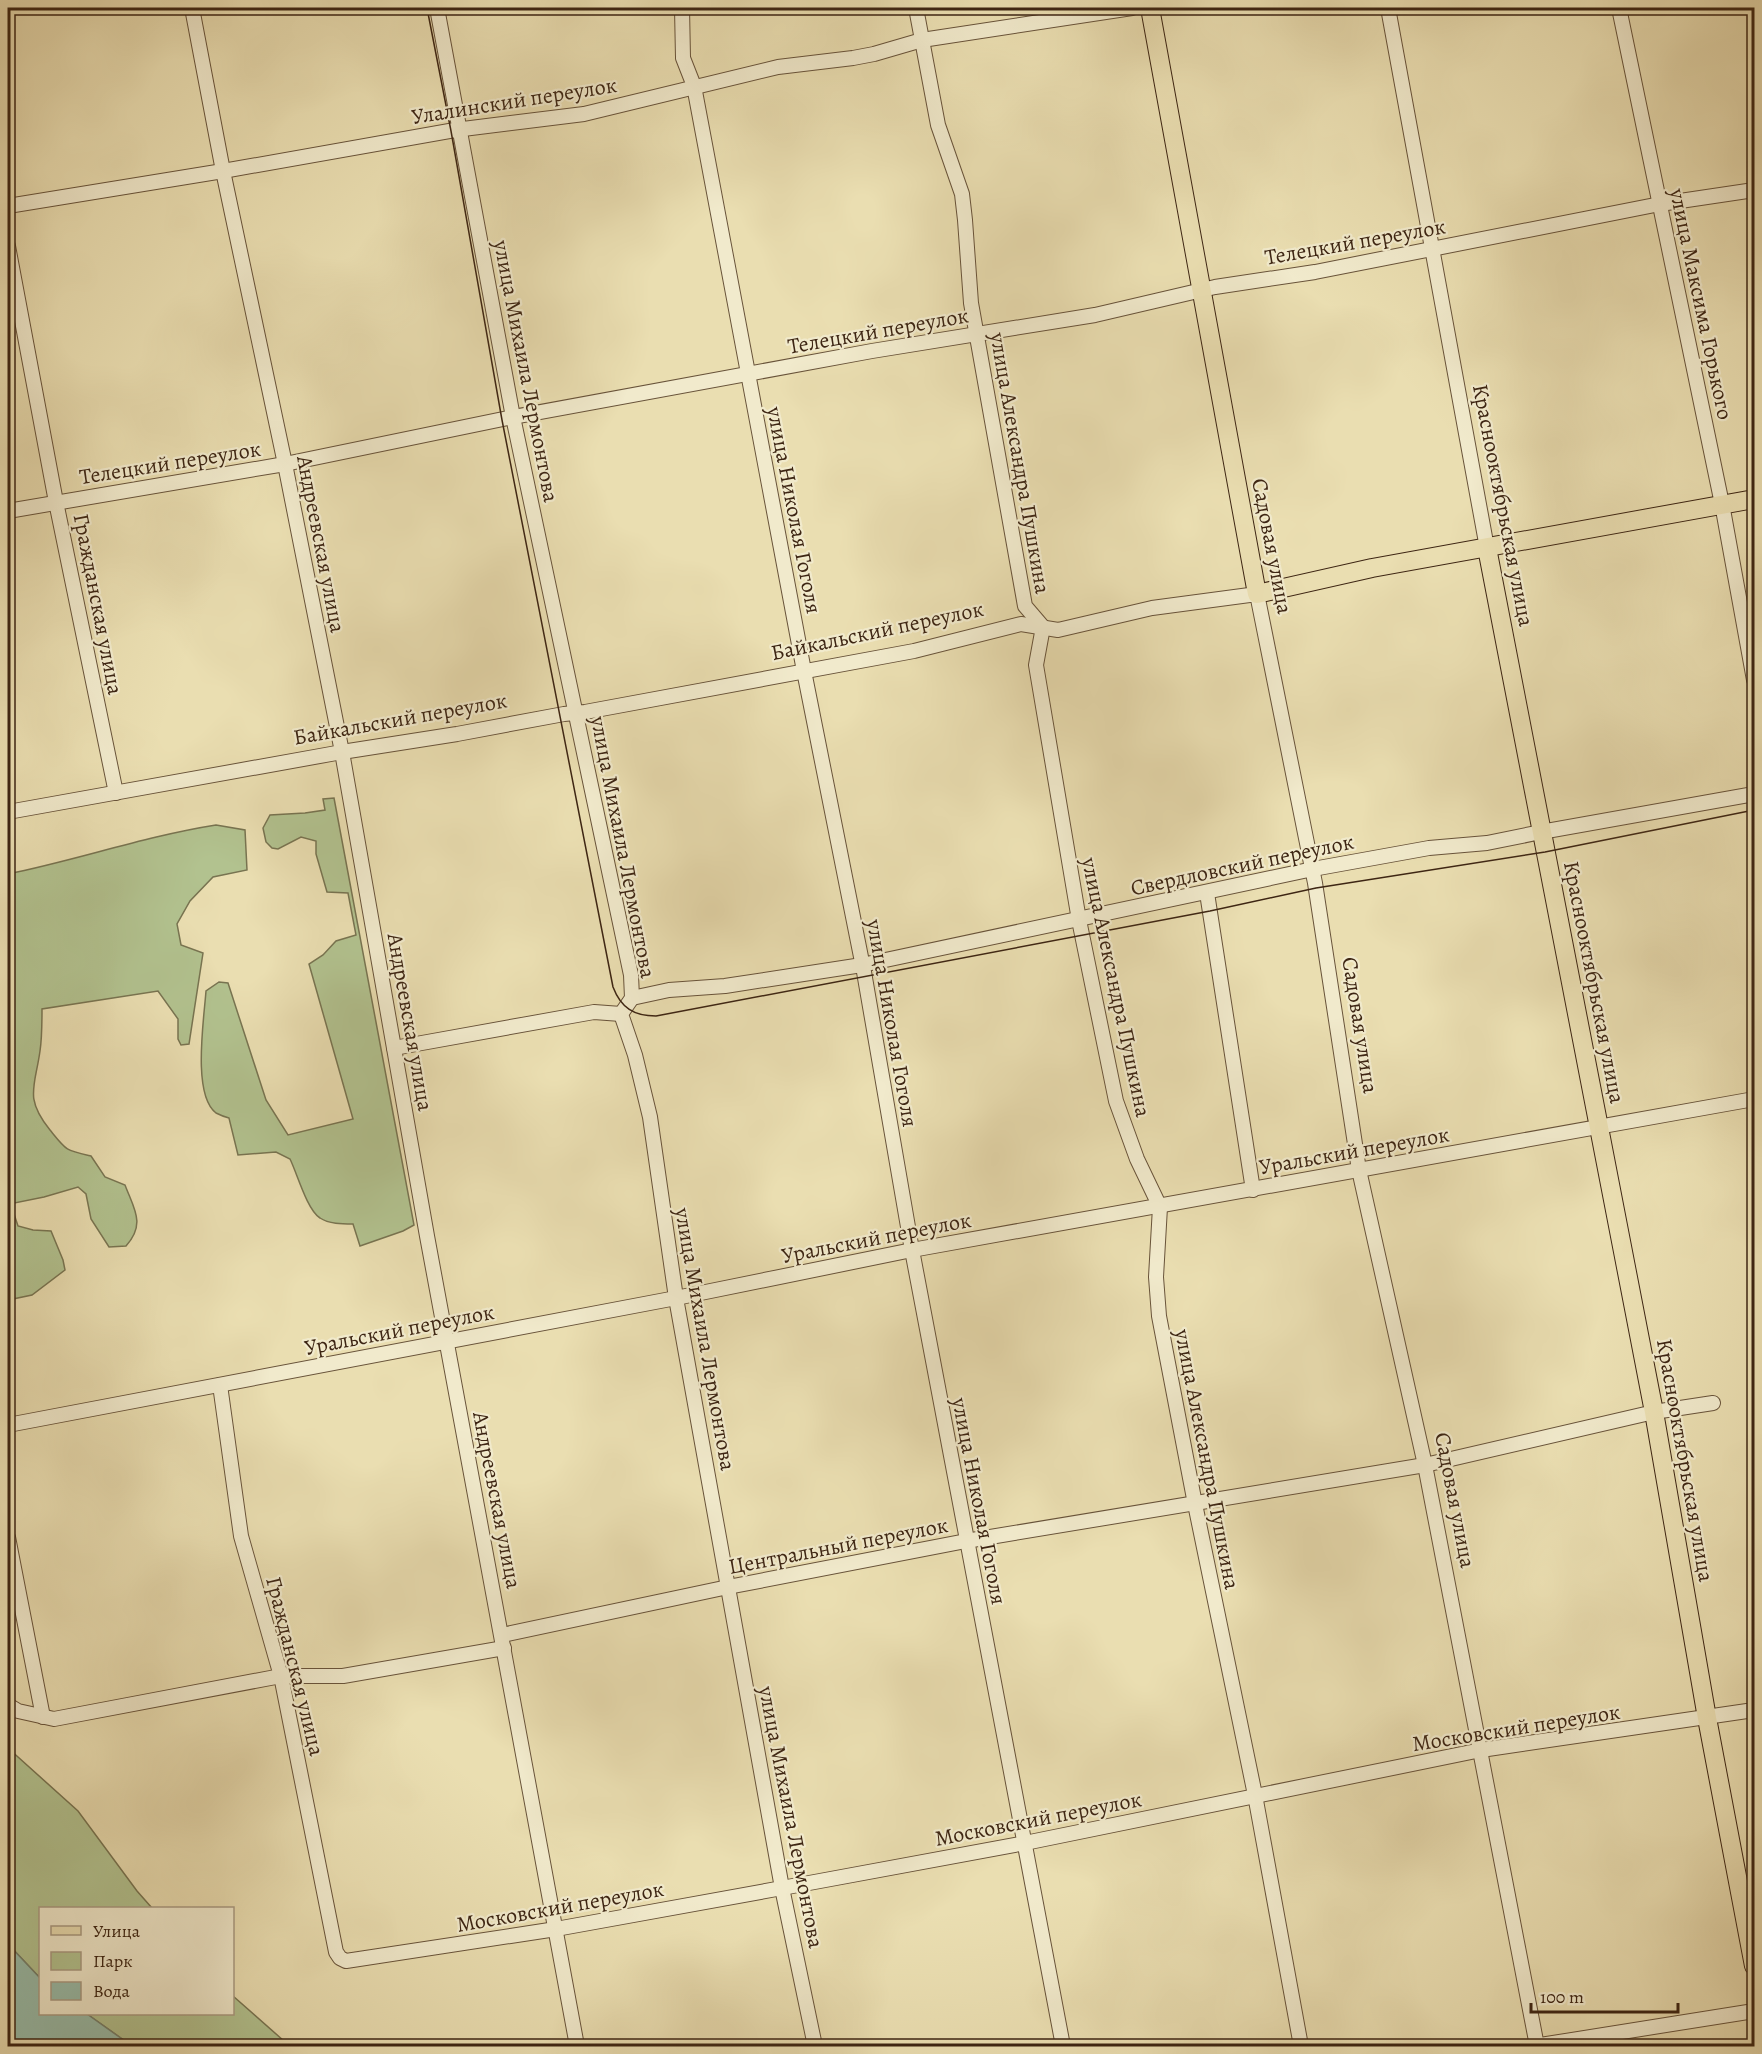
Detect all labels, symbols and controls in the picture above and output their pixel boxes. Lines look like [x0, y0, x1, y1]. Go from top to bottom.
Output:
street label: Улалинский переулок [409, 70, 619, 132]
street label: улица Максима Горького [1662, 185, 1740, 423]
street label: Телецкий переулок [1262, 211, 1448, 273]
street label: улица Михаила Лермонтова [486, 237, 566, 506]
street label: Телецкий переулок [785, 300, 971, 362]
street label: улица Александра Пушкина [982, 329, 1058, 597]
street label: Краснооктябрьская улица [1465, 381, 1541, 630]
street label: улица Николая Гоголя [759, 403, 829, 616]
street label: Телецкий переулок [77, 434, 263, 492]
street label: Андреевская улица [289, 452, 353, 636]
street label: Садовая улица [1244, 476, 1300, 617]
street label: Гражданская улица [66, 511, 130, 698]
street label: Байкальский переулок [768, 594, 986, 668]
street label: Байкальский переулок [291, 685, 509, 753]
street label: улица Михаила Лермонтова [583, 713, 663, 982]
street label: Свердловский переулок [1128, 827, 1357, 903]
street label: улица Александра Пушкина [1074, 854, 1158, 1121]
street label: Краснооктябрьская улица [1556, 858, 1632, 1107]
street label: улица Николая Гоголя [859, 916, 925, 1129]
street label: Андреевская улица [379, 930, 441, 1114]
street label: Садовая улица [1334, 955, 1386, 1096]
street label: Уральский переулок [1257, 1119, 1452, 1182]
street label: улица Михаила Лермонтова [667, 1204, 743, 1474]
street label: Уральский переулок [779, 1205, 974, 1271]
street label: Уральский переулок [302, 1297, 497, 1363]
street label: улица Александра Пушкина [1167, 1325, 1247, 1593]
street label: Краснооктябрьская улица [1649, 1336, 1721, 1585]
street label: улица Николая Гоголя [944, 1394, 1014, 1607]
street label: Андреевская улица [465, 1408, 529, 1592]
street label: Садовая улица [1427, 1430, 1483, 1571]
street label: Центральный переулок [726, 1510, 950, 1582]
street label: Гражданская улица [258, 1573, 332, 1760]
street label: улица Михаила Лермонтова [751, 1683, 831, 1952]
street label: Московский переулок [1410, 1697, 1622, 1759]
street label: Московский переулок [932, 1784, 1144, 1854]
street label: Московский переулок [454, 1874, 666, 1940]
legend [39, 1907, 234, 2015]
text: Улица [93, 1919, 141, 1943]
text: Парк [93, 1949, 133, 1973]
scale bar [1531, 1976, 1678, 2014]
text: Вода [93, 1979, 131, 2003]
text: 100 m [1540, 1985, 1584, 2009]

